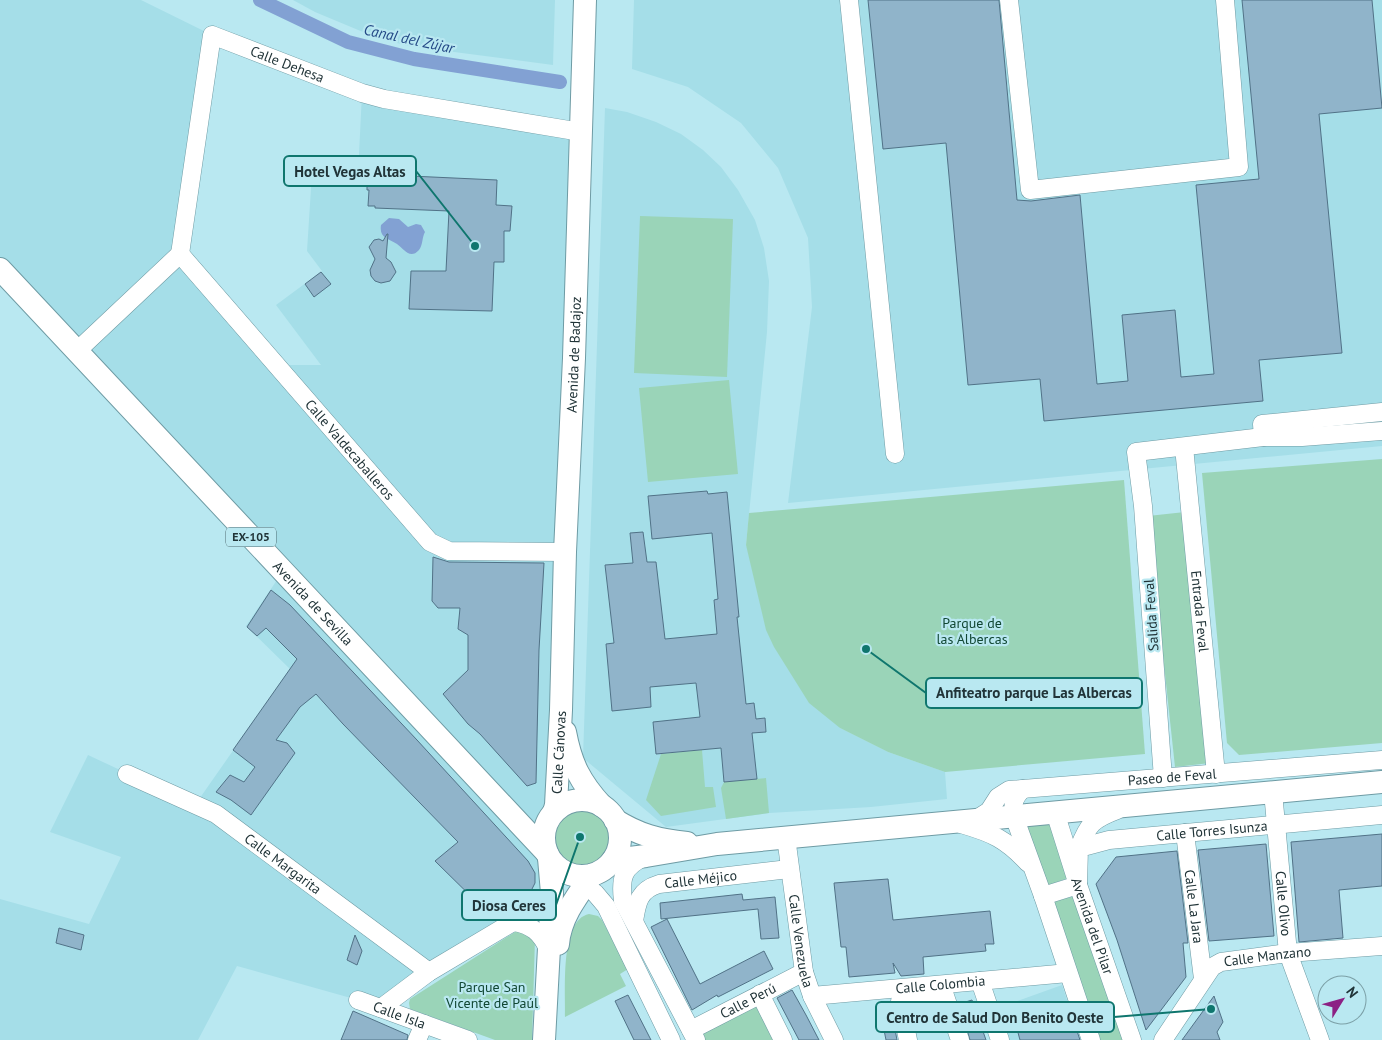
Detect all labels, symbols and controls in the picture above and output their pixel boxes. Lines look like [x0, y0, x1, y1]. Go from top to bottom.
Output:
water label: Canal del Zújar [362, 20, 457, 58]
street label: Calle Dehesa [248, 42, 327, 87]
callout: Hotel Vegas Altas [284, 156, 416, 186]
text: Hotel Vegas Altas [294, 162, 406, 181]
street label: Avenida de Badajoz [562, 296, 585, 413]
street label: Calle Valdecaballeros [301, 396, 398, 504]
road number: EX-105 [226, 528, 276, 546]
street label: Avenida de Sevilla [269, 557, 357, 649]
street label: Entrada Feval [1187, 570, 1213, 653]
street label: Salida Feval [1140, 578, 1162, 652]
park label: Parque de las Albercas [936, 614, 1008, 648]
callout: Anfiteatro parque Las Albercas [926, 678, 1142, 708]
text: Anfiteatro parque Las Albercas [936, 683, 1132, 702]
street label: Calle Cánovas [548, 710, 570, 794]
street label: Paseo de Feval [1127, 764, 1217, 789]
street label: Calle Torres Isunza [1155, 817, 1268, 845]
street label: Calle Margarita [241, 829, 325, 898]
street label: Calle Méjico [663, 866, 738, 892]
street label: Calle La Jara [1181, 869, 1208, 944]
street label: Calle Olivo [1271, 870, 1295, 937]
street label: Avenida del Pilar [1067, 876, 1117, 977]
callout: Diosa Ceres [462, 890, 556, 920]
street label: Calle Venezuela [785, 893, 818, 990]
text: Diosa Ceres [472, 896, 546, 915]
street label: Calle Manzano [1223, 942, 1312, 971]
street label: Calle Colombia [895, 971, 986, 997]
north arrow [1317, 975, 1367, 1025]
park label: Parque San Vicente de Paúl [445, 978, 538, 1012]
street label: Calle Perú [717, 979, 779, 1023]
text: N [1342, 983, 1362, 1001]
street label: Calle Isla [371, 997, 428, 1033]
callout: Centro de Salud Don Benito Oeste [876, 1002, 1114, 1032]
text: Centro de Salud Don Benito Oeste [886, 1008, 1104, 1027]

